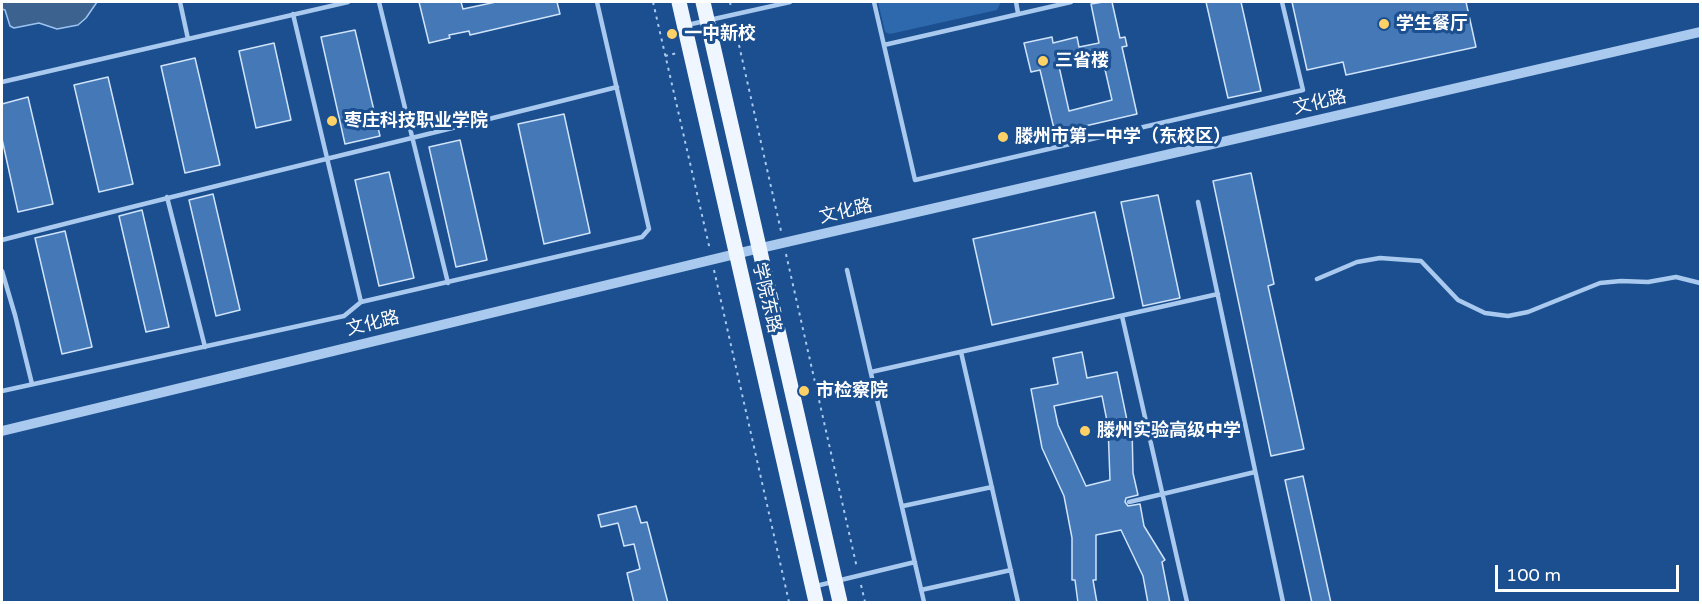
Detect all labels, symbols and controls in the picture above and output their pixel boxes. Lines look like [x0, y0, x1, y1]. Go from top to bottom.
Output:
place label: 学生餐厅 [1396, 13, 1468, 35]
marker: 学生餐厅 [1377, 17, 1391, 31]
place label: 一中新校 [684, 23, 756, 45]
marker: 一中新校 [665, 27, 679, 41]
place label: 三省楼 [1055, 50, 1109, 72]
marker: 三省楼 [1036, 54, 1050, 68]
street label: 文化路 [1291, 86, 1349, 120]
place label: 枣庄科技职业学院 [344, 110, 488, 132]
marker: 枣庄科技职业学院 [325, 114, 339, 128]
place label: 滕州市第一中学（东校区） [1015, 126, 1231, 148]
marker: 滕州市第一中学（东校区） [996, 130, 1010, 144]
street label: 文化路 [817, 195, 875, 229]
street label: 学院东路 [747, 260, 785, 336]
street label: 文化路 [344, 307, 402, 341]
place label: 市检察院 [816, 380, 888, 402]
marker: 市检察院 [797, 384, 811, 398]
place label: 滕州实验高级中学 [1097, 420, 1241, 442]
marker: 滕州实验高级中学 [1078, 424, 1092, 438]
scale bar [1498, 553, 1682, 591]
text: 100 m [1506, 564, 1561, 586]

